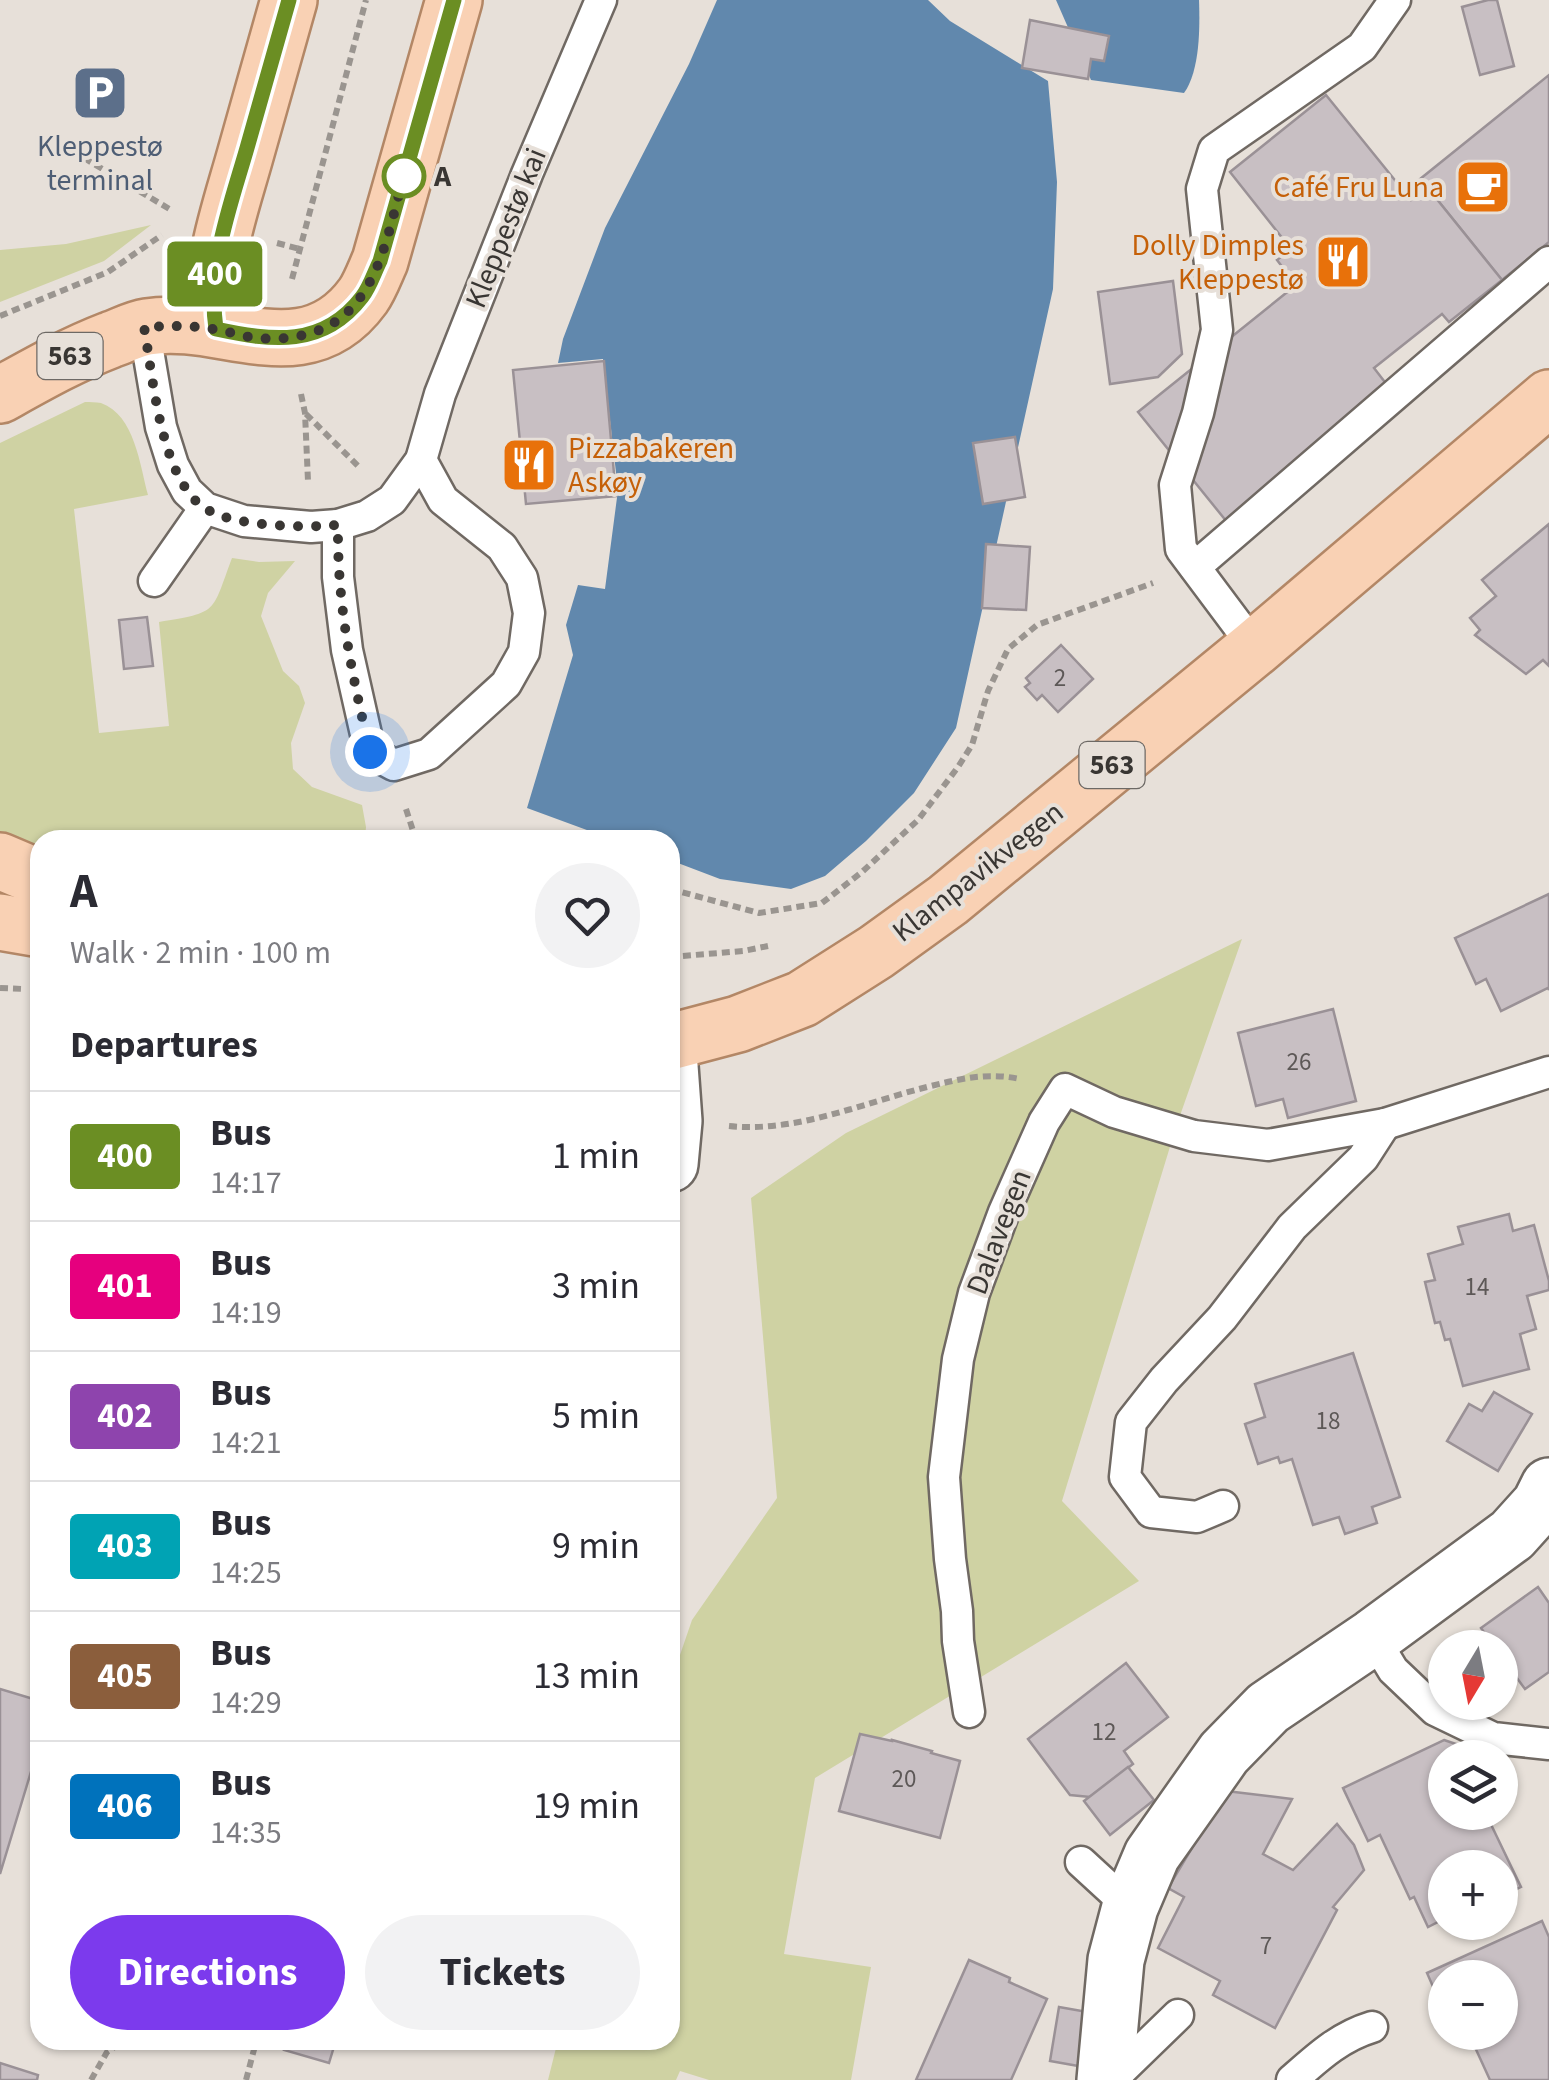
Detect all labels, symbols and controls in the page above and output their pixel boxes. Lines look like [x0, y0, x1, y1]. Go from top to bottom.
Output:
parking icon: Kleppestø terminal [70, 63, 130, 123]
place label: Kleppestø terminal [37, 125, 163, 202]
street label: Kleppestø kai [454, 142, 558, 314]
marker: A [383, 155, 425, 197]
place label: A [433, 155, 452, 198]
cafe icon: Café Fru Luna [1453, 157, 1513, 217]
place label: Café Fru Luna [1273, 166, 1444, 209]
place label: Dolly Dimples Kleppestø [1132, 224, 1304, 301]
restaurant icon: Dolly Dimples Kleppestø [1313, 232, 1373, 292]
line badge: 400 [158, 242, 272, 306]
text: 400 [187, 249, 243, 299]
road number: 563 [38, 333, 102, 379]
place label: Pizzabakeren Askøy [568, 427, 734, 504]
restaurant icon: Pizzabakeren Askøy [499, 435, 559, 495]
house number: 2 [1054, 660, 1066, 696]
your location [345, 727, 395, 777]
road number: 563 [1080, 742, 1144, 788]
street label: Klampavikvegen [883, 791, 1073, 953]
text: A [70, 858, 98, 926]
button: heart [535, 863, 640, 968]
text: Walk · 2 min · 100 m [70, 930, 331, 976]
text: Departures [70, 1018, 258, 1072]
house number: 26 [1287, 1044, 1311, 1080]
text: Bus [210, 1106, 271, 1160]
text: 1 min [552, 1129, 640, 1183]
text: 400 [97, 1131, 153, 1181]
text: 14:17 [210, 1160, 282, 1206]
street label: Dalavegen [955, 1163, 1043, 1301]
text: Bus [210, 1236, 271, 1290]
text: 3 min [552, 1259, 640, 1313]
text: 401 [97, 1261, 153, 1311]
house number: 14 [1465, 1269, 1489, 1305]
text: 14:19 [210, 1290, 282, 1336]
text: Bus [210, 1366, 271, 1420]
text: 5 min [552, 1389, 640, 1443]
text: 402 [97, 1391, 153, 1441]
house number: 18 [1316, 1403, 1340, 1439]
text: 14:21 [210, 1420, 282, 1466]
text: Bus [210, 1496, 271, 1550]
text: 9 min [552, 1519, 640, 1573]
text: 403 [97, 1521, 153, 1571]
text: 14:25 [210, 1550, 282, 1596]
text: Bus [210, 1626, 271, 1680]
north arrow [1428, 1630, 1518, 1720]
map controls [1428, 1630, 1518, 2050]
text: 13 min [533, 1649, 640, 1703]
text: 405 [97, 1651, 153, 1701]
text: 14:29 [210, 1680, 282, 1726]
house number: 12 [1092, 1714, 1116, 1750]
button: layers [1428, 1740, 1518, 1830]
text: Bus [210, 1756, 271, 1810]
house number: 20 [892, 1761, 916, 1797]
text: 19 min [533, 1779, 640, 1833]
text: 406 [97, 1781, 153, 1831]
text: 14:35 [210, 1810, 282, 1856]
button: + [1428, 1850, 1518, 1940]
button: Directions [70, 1915, 345, 2030]
button: Tickets [365, 1915, 640, 2030]
house number: 7 [1260, 1928, 1272, 1964]
button: − [1428, 1960, 1518, 2050]

